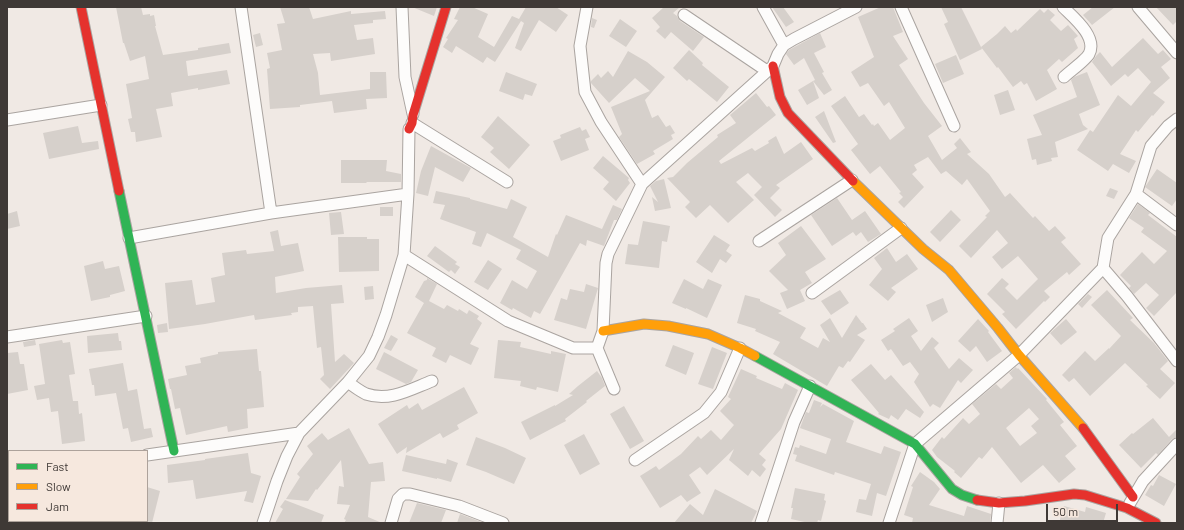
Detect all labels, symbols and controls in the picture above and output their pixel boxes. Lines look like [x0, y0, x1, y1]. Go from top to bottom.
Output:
legend [8, 450, 148, 522]
text: Fast [46, 459, 69, 473]
text: Slow [46, 479, 71, 493]
scale bar [1048, 496, 1120, 522]
text: Jam [46, 499, 69, 513]
text: 50 m [1053, 504, 1078, 518]

